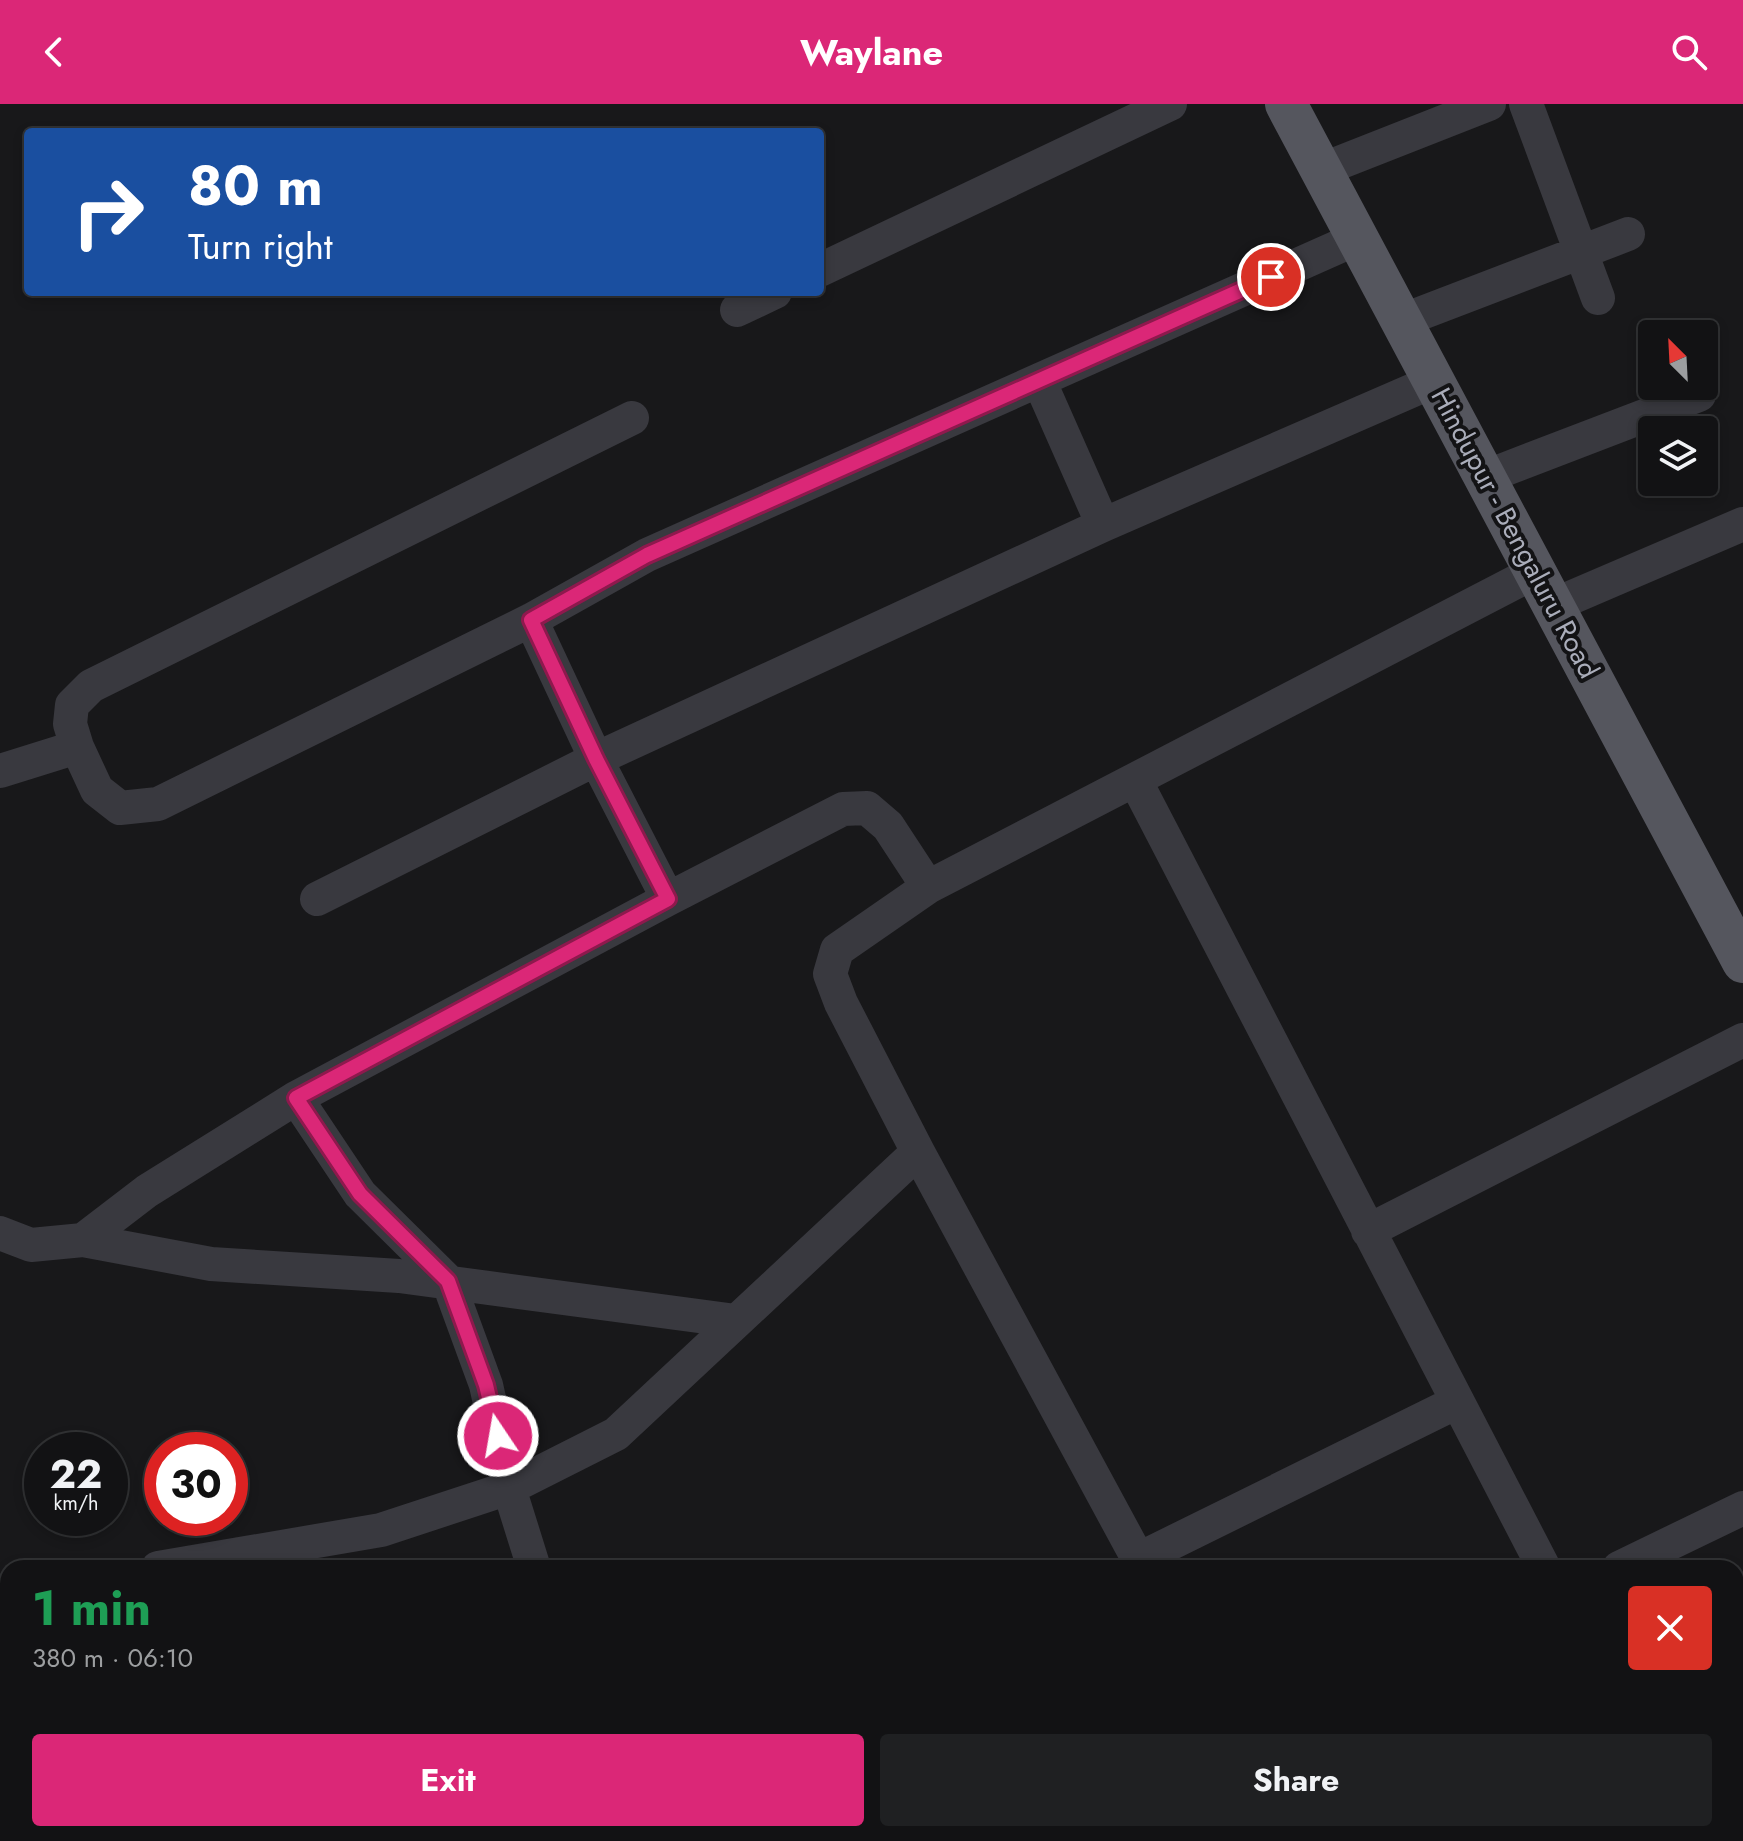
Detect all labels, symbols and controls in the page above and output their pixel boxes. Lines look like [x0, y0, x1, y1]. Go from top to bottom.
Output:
text: Waylane [800, 26, 943, 78]
icon: back [32, 30, 76, 74]
icon: search [1667, 30, 1711, 74]
text: 80 m [188, 145, 323, 226]
icon: right [56, 160, 160, 264]
text: Turn right [188, 220, 333, 272]
pin [1237, 243, 1305, 311]
icon: arrive [1249, 255, 1293, 299]
north arrow [1638, 320, 1718, 400]
map controls [1638, 320, 1718, 496]
street label: Hindupur - Bengaluru Road [1421, 380, 1609, 686]
button: layers [1638, 416, 1718, 496]
position arrow [456, 1394, 540, 1478]
speed limit sign: 30 [144, 1432, 248, 1536]
text: 22 [50, 1445, 102, 1503]
text: km/h [53, 1489, 99, 1518]
text: 1 min [32, 1574, 151, 1643]
button: close [1628, 1586, 1712, 1670]
text: 380 m · 06:10 [32, 1639, 193, 1677]
button: Exit [32, 1734, 864, 1826]
button: Share [880, 1734, 1712, 1826]

